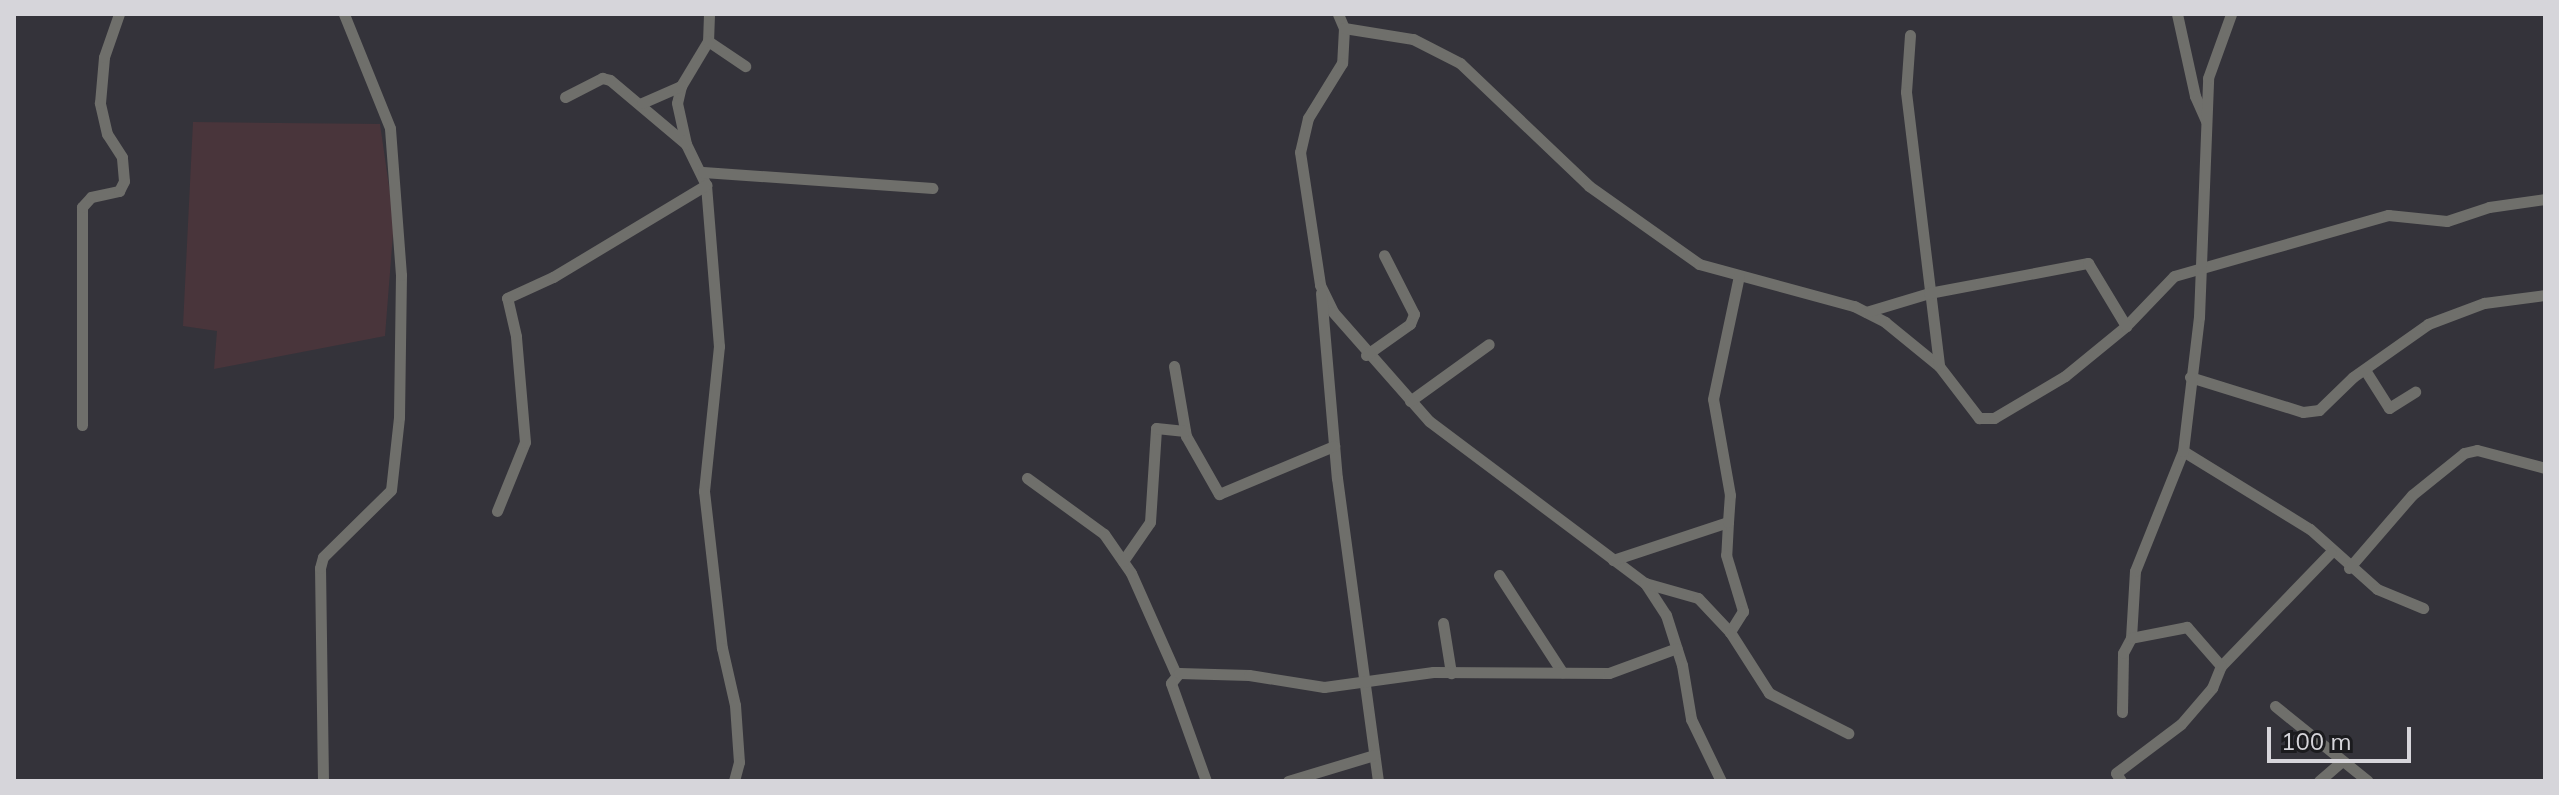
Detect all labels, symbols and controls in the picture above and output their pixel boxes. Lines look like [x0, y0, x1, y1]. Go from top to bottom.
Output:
scale bar [2271, 711, 2415, 761]
text: 100 m [2281, 726, 2352, 756]

